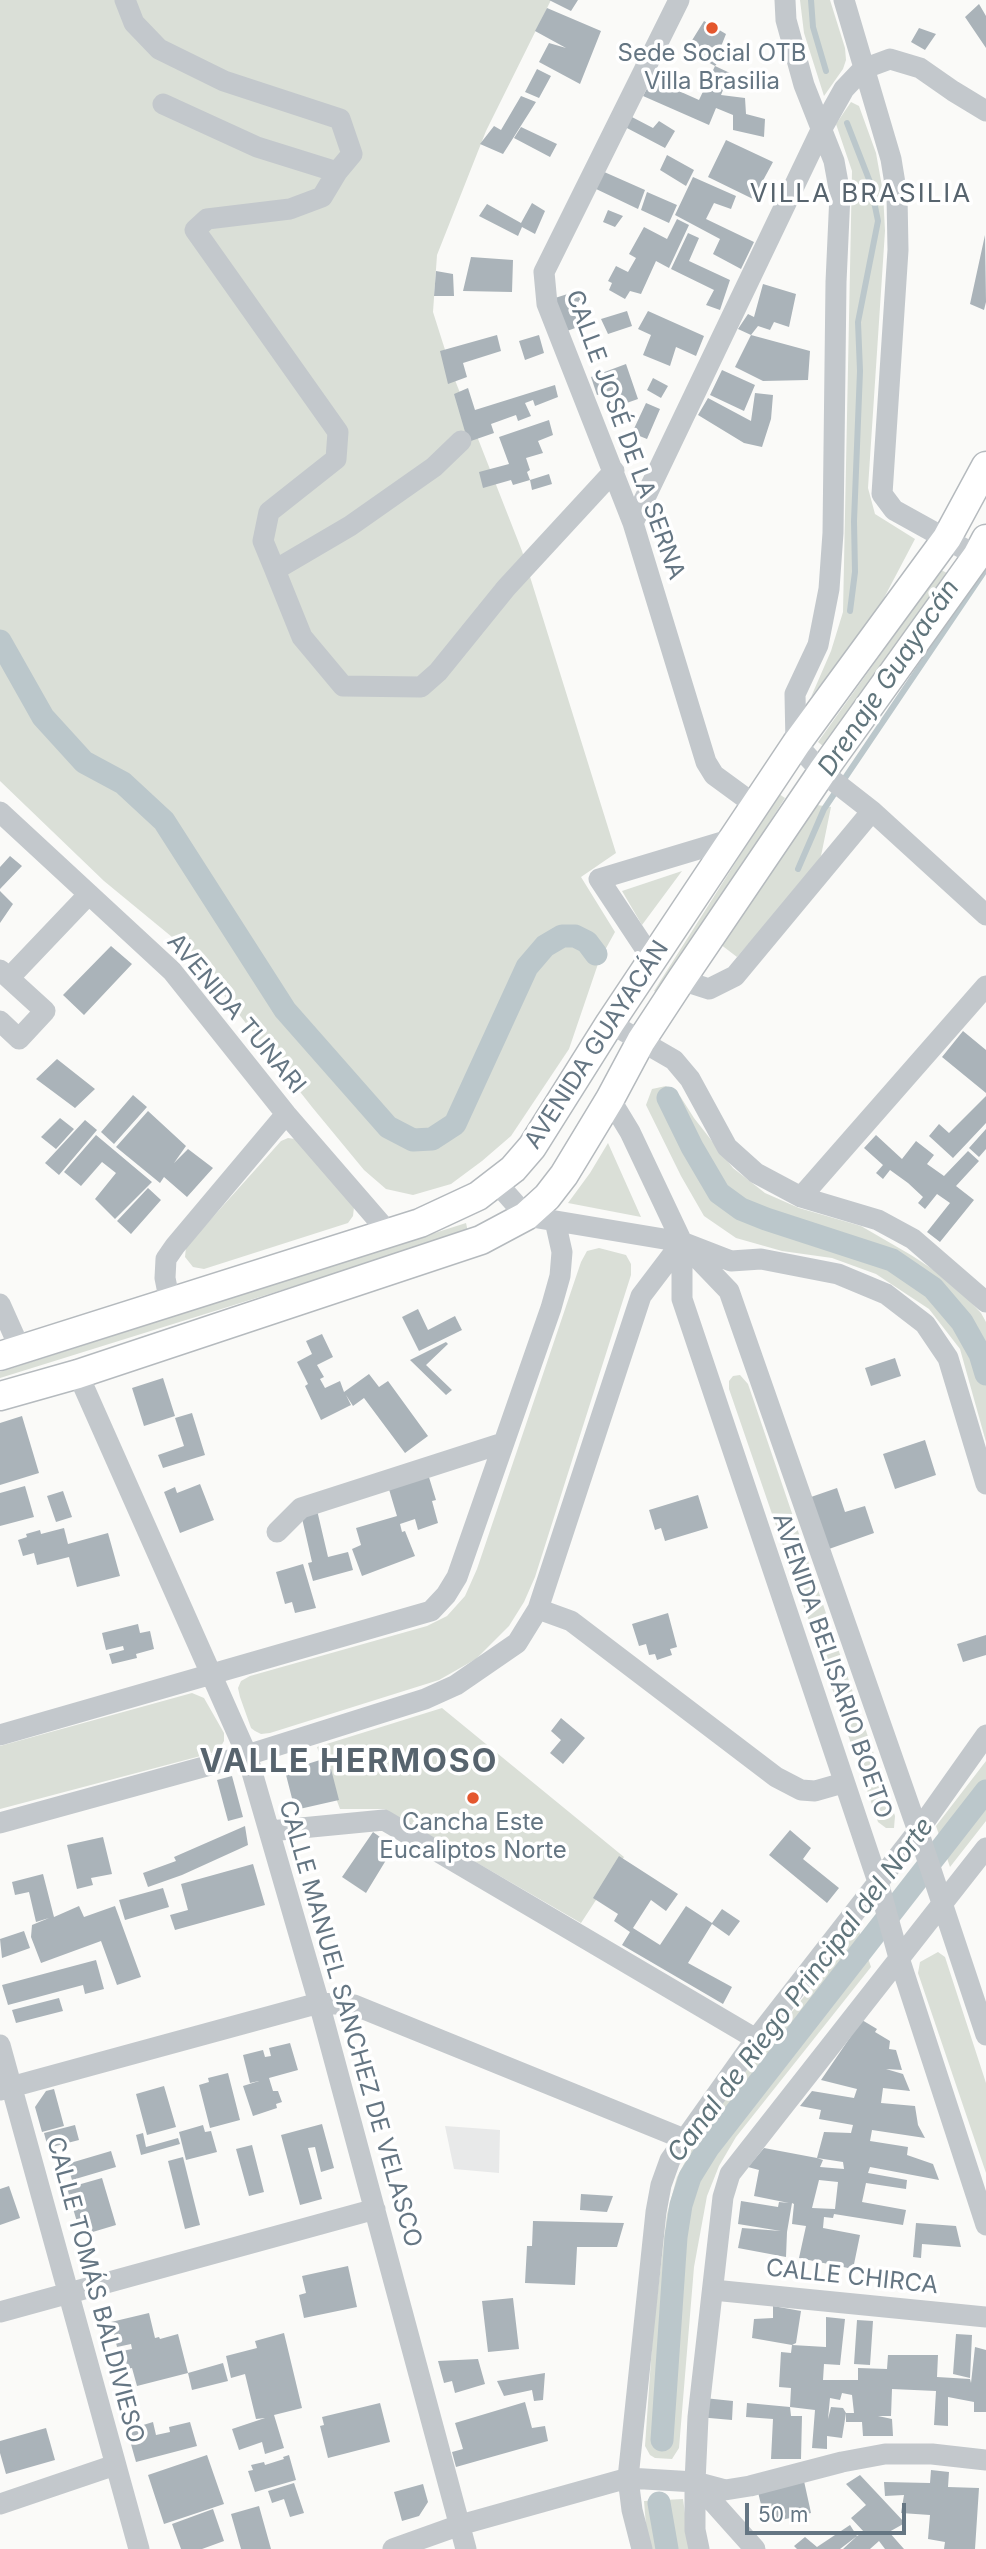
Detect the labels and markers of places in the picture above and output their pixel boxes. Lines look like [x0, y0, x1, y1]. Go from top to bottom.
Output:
marker: Sede Social OTB Villa Brasilia [704, 20, 720, 36]
place label: Sede Social OTB Villa Brasilia [617, 40, 807, 96]
marker: Cancha Este Eucaliptos Norte [465, 1790, 481, 1806]
place label: Cancha Este Eucaliptos Norte [379, 1809, 567, 1865]

